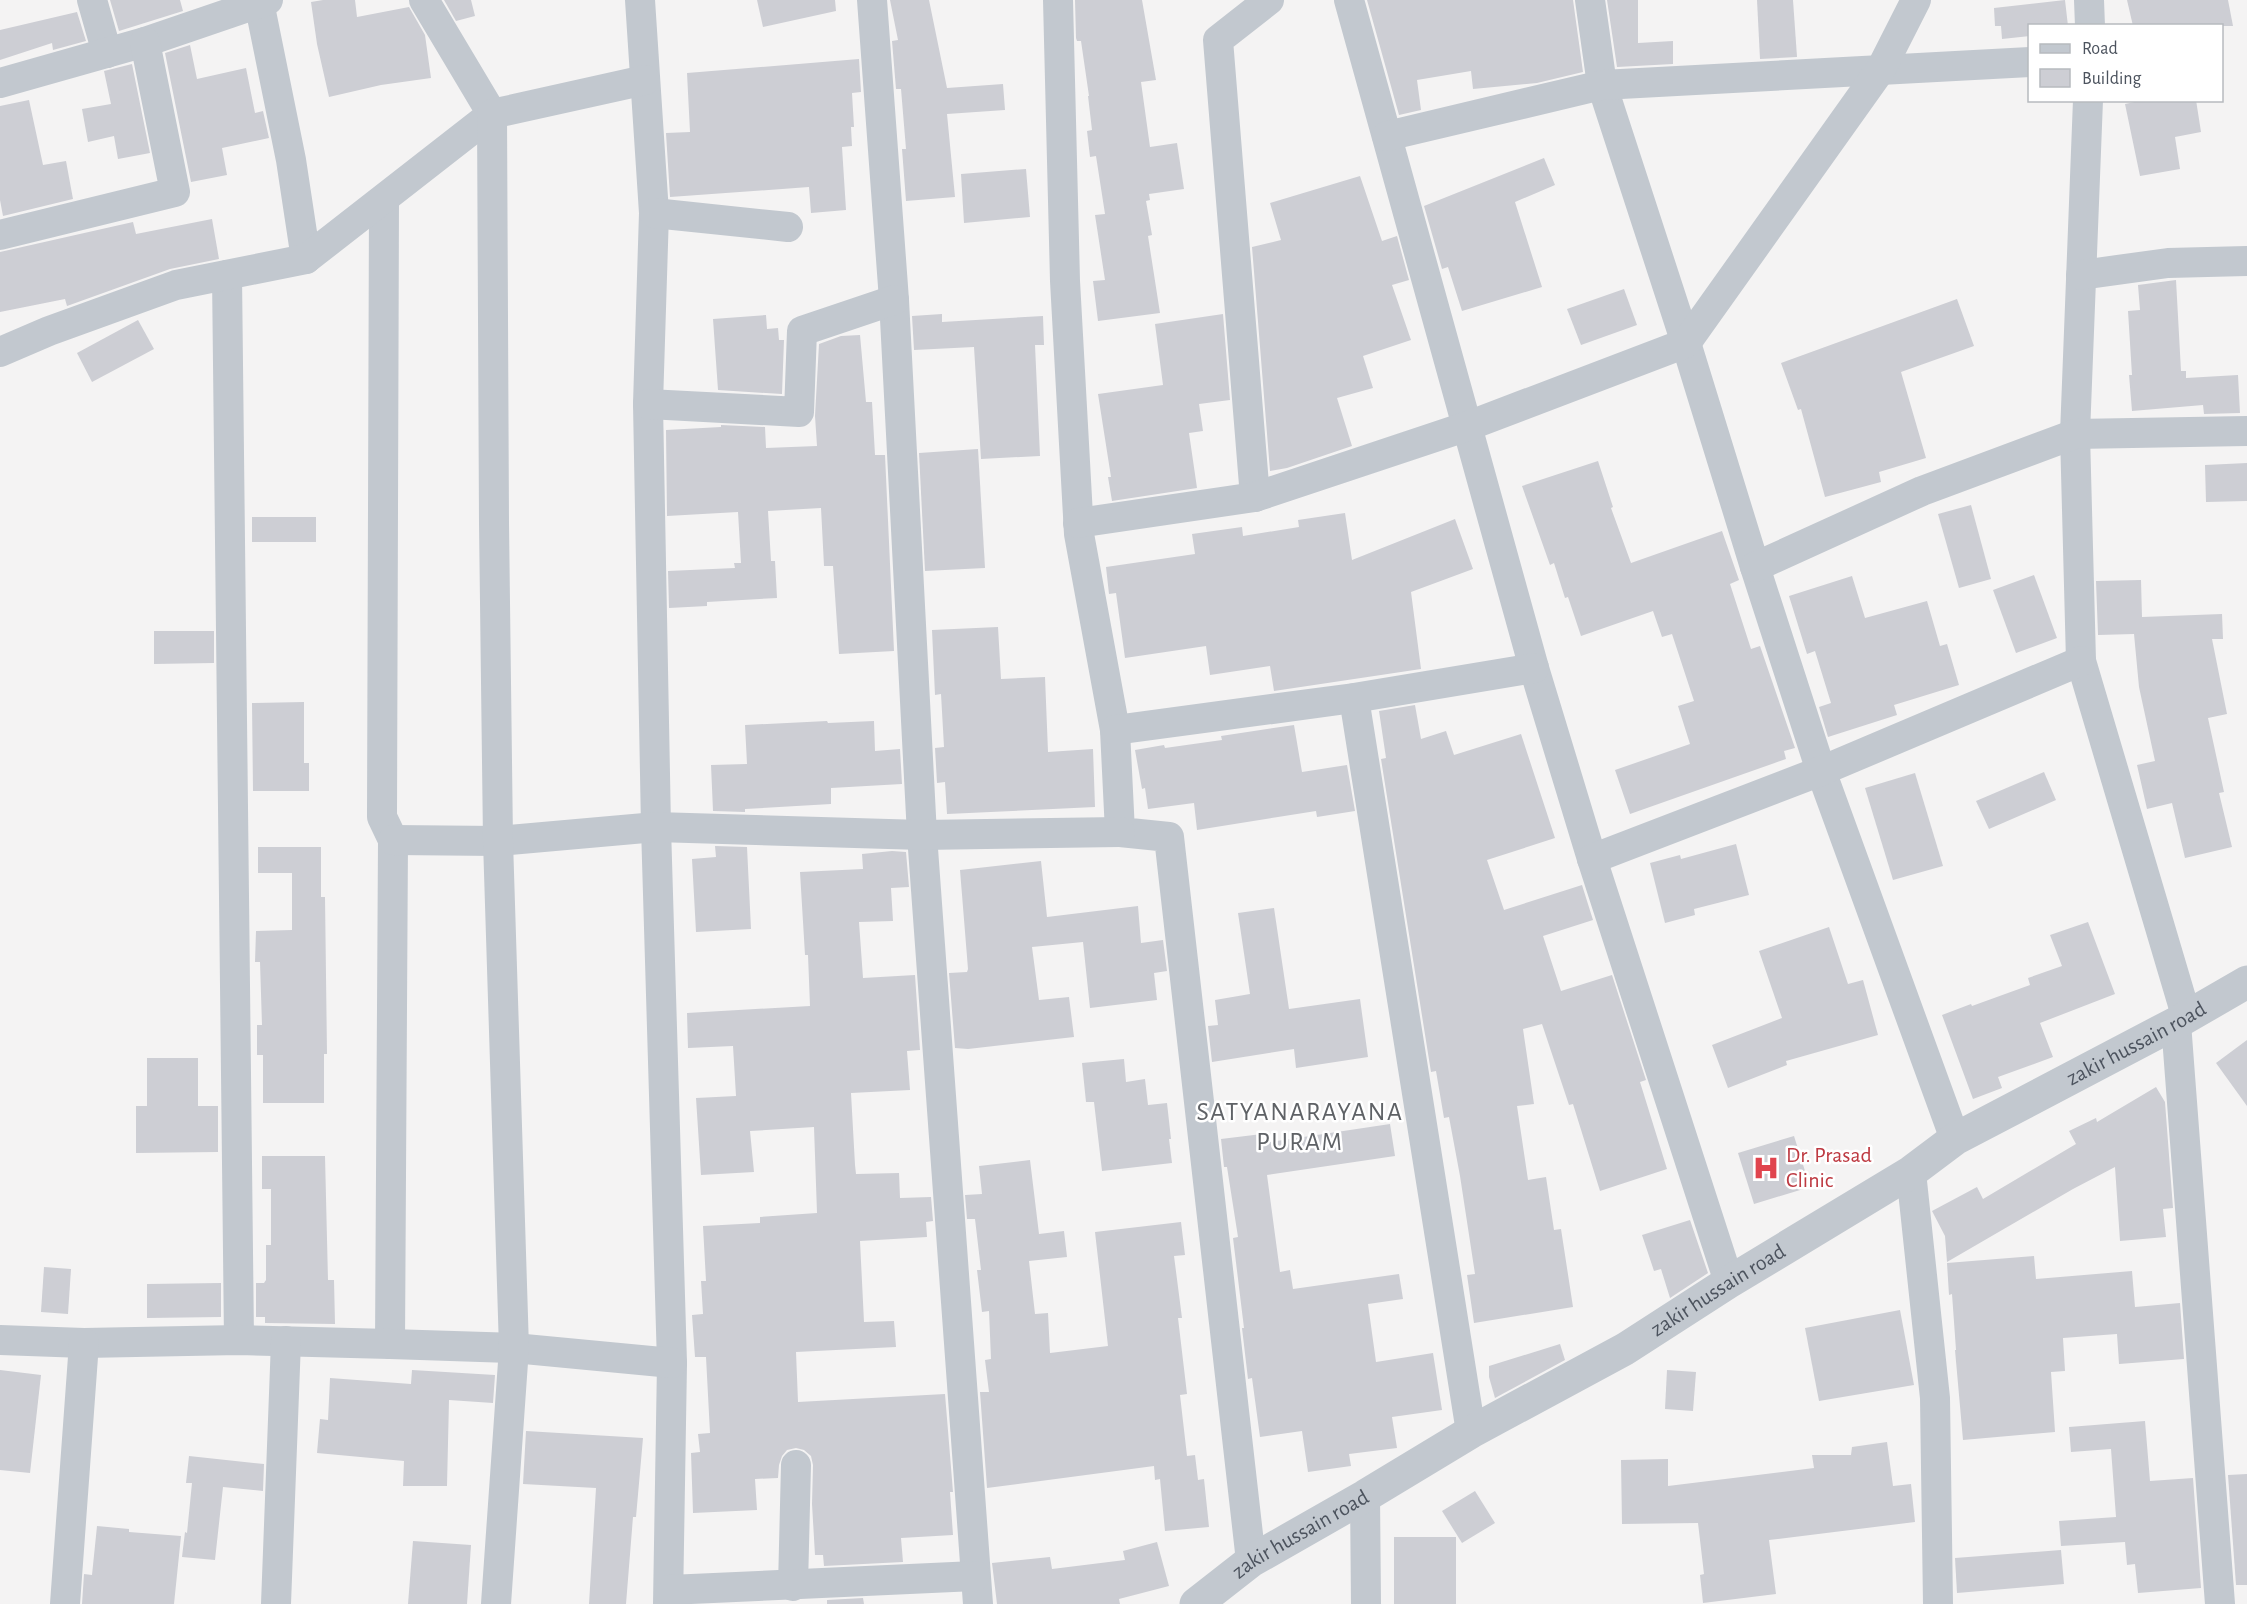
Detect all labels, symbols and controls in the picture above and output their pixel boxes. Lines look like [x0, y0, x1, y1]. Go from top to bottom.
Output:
legend [2028, 24, 2223, 102]
text: Road [2082, 40, 2118, 58]
text: Building [2082, 70, 2142, 88]
street label: zakir hussain road [2063, 997, 2210, 1089]
district label: SATYANARAYANA PURAM [1197, 1099, 1403, 1155]
place label: Dr. Prasad Clinic [1786, 1144, 1872, 1191]
hospital icon: Dr. Prasad Clinic [1751, 1153, 1781, 1183]
street label: zakir hussain road [1647, 1240, 1789, 1340]
street label: zakir hussain road [1228, 1485, 1372, 1583]

